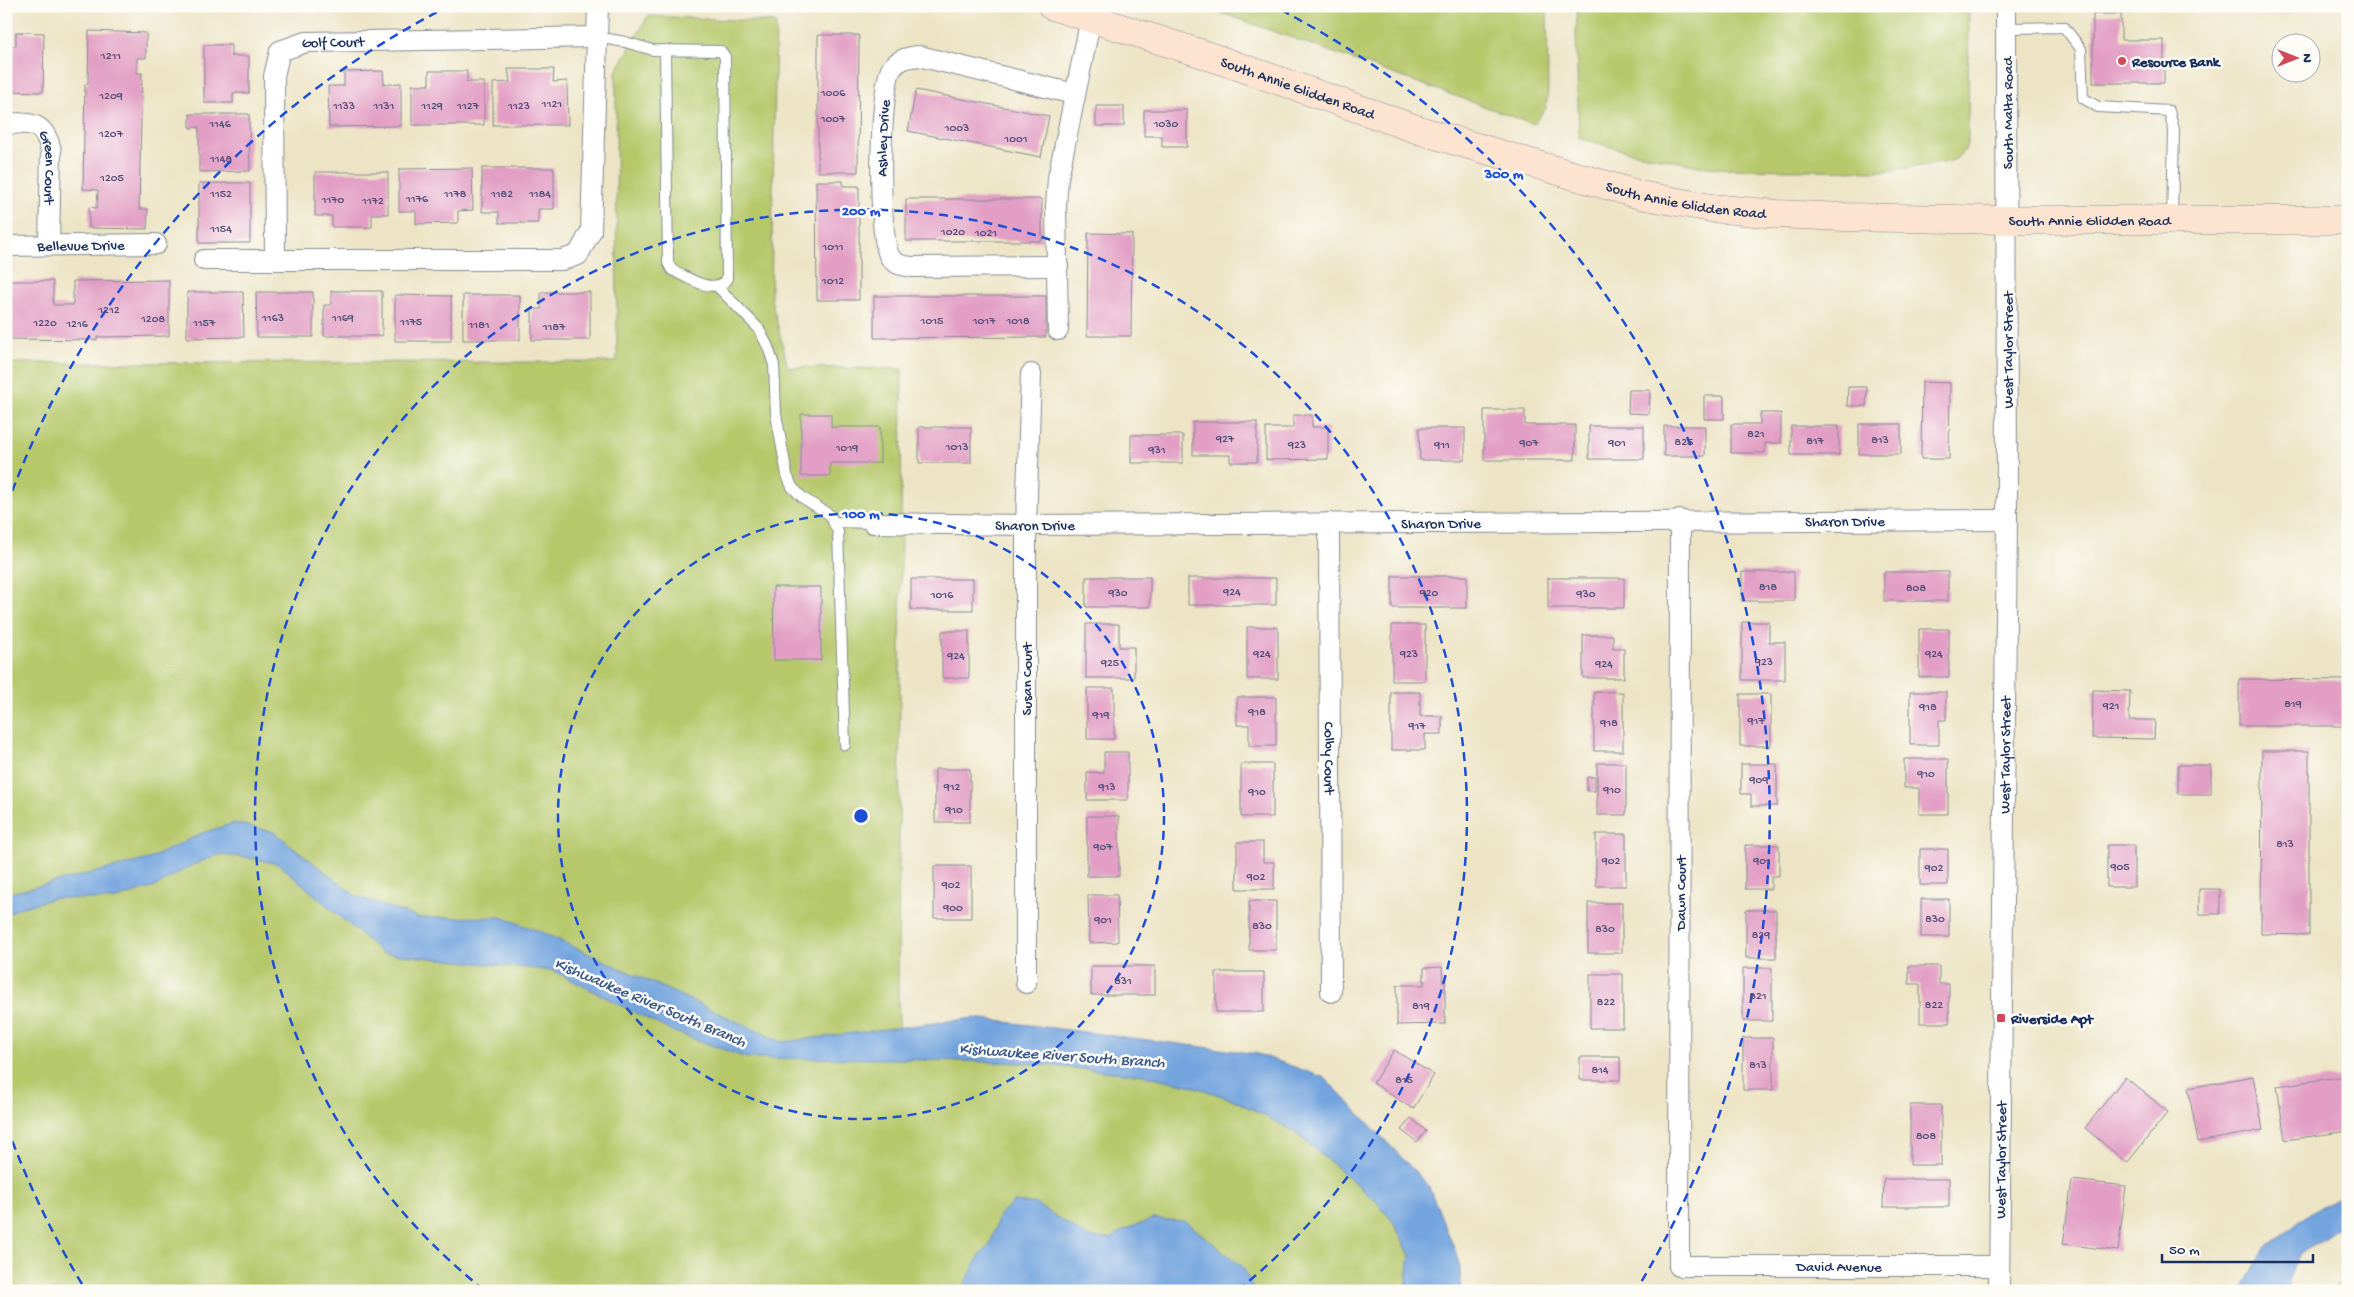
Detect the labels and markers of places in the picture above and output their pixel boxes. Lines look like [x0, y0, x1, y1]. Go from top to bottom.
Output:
place label: Resource Bank [2131, 54, 2222, 72]
marker: Resource Bank [2116, 55, 2128, 67]
centre of rings [852, 807, 870, 825]
place label: Riverside Apt [2010, 1011, 2095, 1029]
marker: Riverside Apt [1995, 1012, 2007, 1024]

